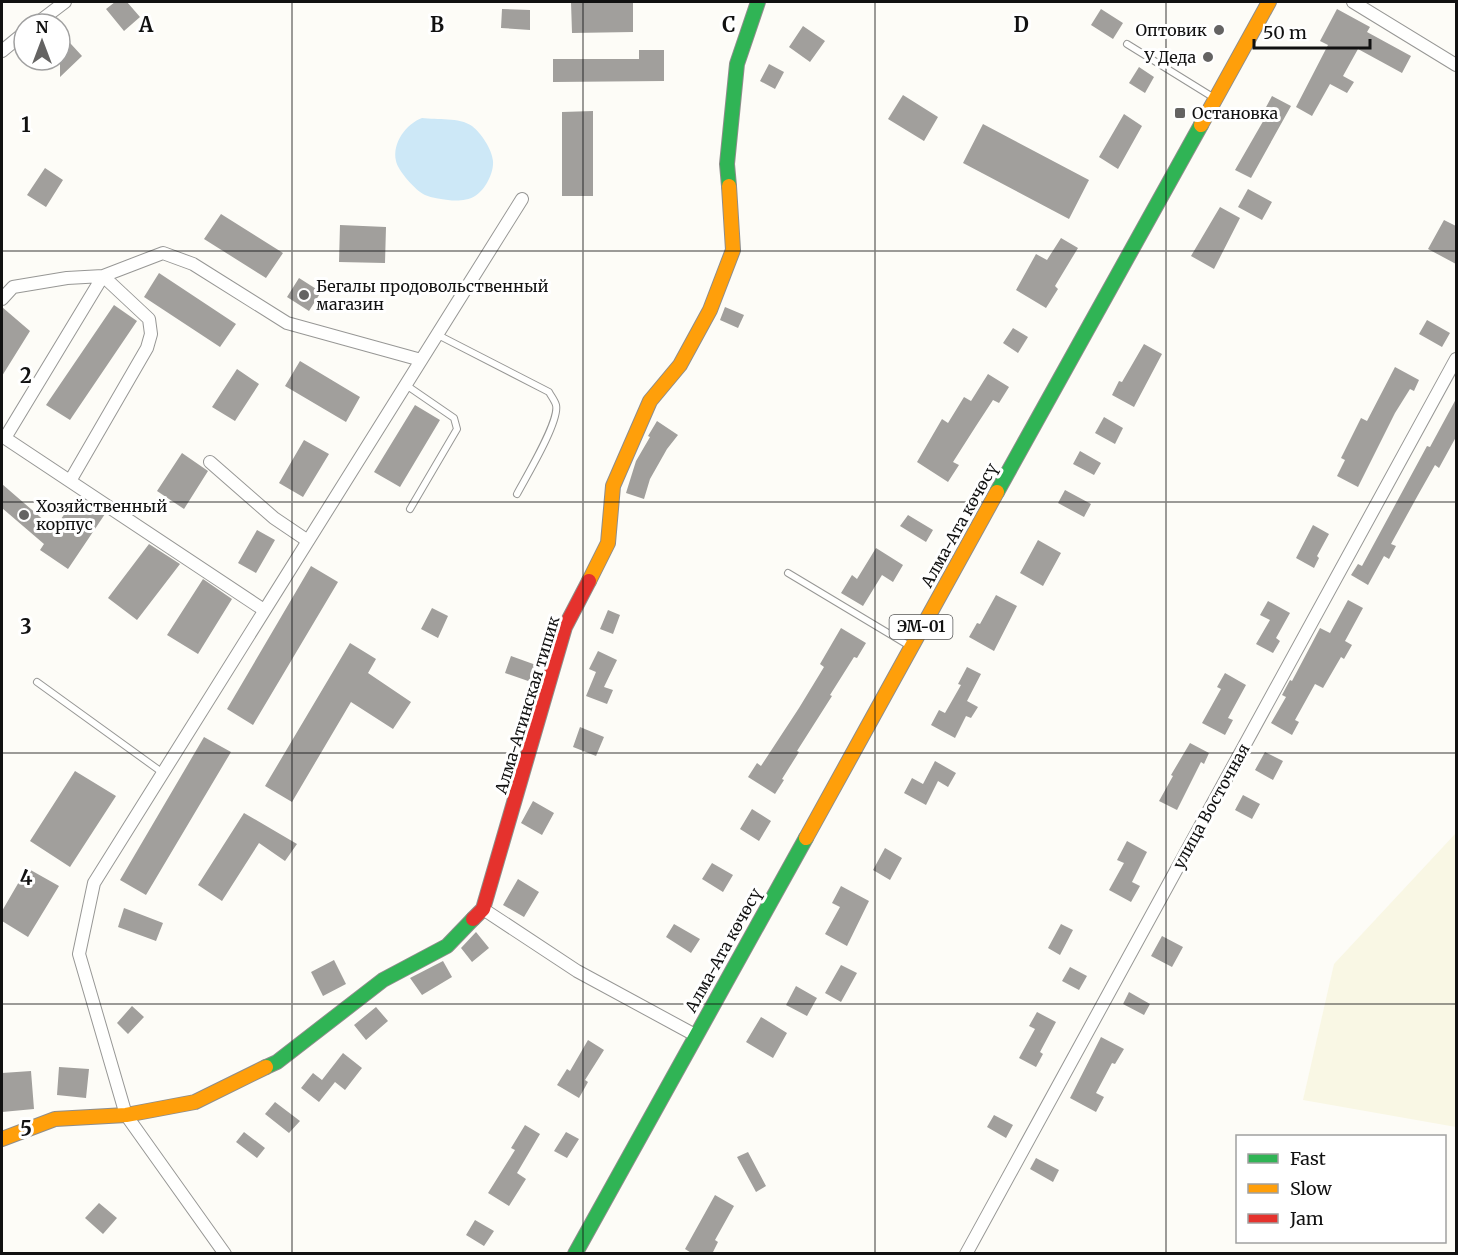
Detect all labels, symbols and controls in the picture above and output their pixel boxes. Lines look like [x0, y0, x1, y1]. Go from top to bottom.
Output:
north arrow [12, 12, 72, 72]
text: A [138, 12, 154, 37]
text: B [430, 12, 444, 37]
text: C [722, 12, 736, 37]
text: D [1013, 12, 1029, 37]
scale bar [1254, 12, 1370, 50]
text: N [36, 17, 49, 37]
place label: Оптовик [1136, 20, 1207, 40]
text: 50 m [1263, 21, 1307, 44]
marker: Оптовик [1212, 23, 1226, 37]
place label: У Деда [1143, 47, 1196, 67]
marker: У Деда [1201, 50, 1215, 64]
place label: Остановка [1192, 103, 1279, 123]
marker: Остановка [1173, 106, 1187, 120]
text: 1 [21, 112, 31, 137]
place label: Бегалы продовольственный магазин [316, 276, 549, 314]
marker: Бегалы продовольственный магазин [297, 288, 311, 302]
text: 2 [20, 363, 32, 388]
street label: Алма-Ата көчөсү [916, 459, 1002, 591]
place label: Хозяйственный корпус [36, 496, 167, 534]
marker: Хозяйственный корпус [17, 508, 31, 522]
text: 3 [20, 614, 32, 639]
street label: Алма-Атинская типик [490, 614, 564, 797]
road number: ЭМ-01 [890, 615, 952, 639]
street label: улица Восточная [1168, 740, 1254, 872]
text: 4 [20, 865, 33, 890]
street label: Алма-Ата көчөсү [680, 884, 766, 1016]
text: 5 [20, 1116, 32, 1141]
legend [1236, 1135, 1446, 1243]
text: Fast [1290, 1147, 1326, 1170]
text: Slow [1290, 1177, 1333, 1200]
text: Jam [1289, 1207, 1324, 1230]

